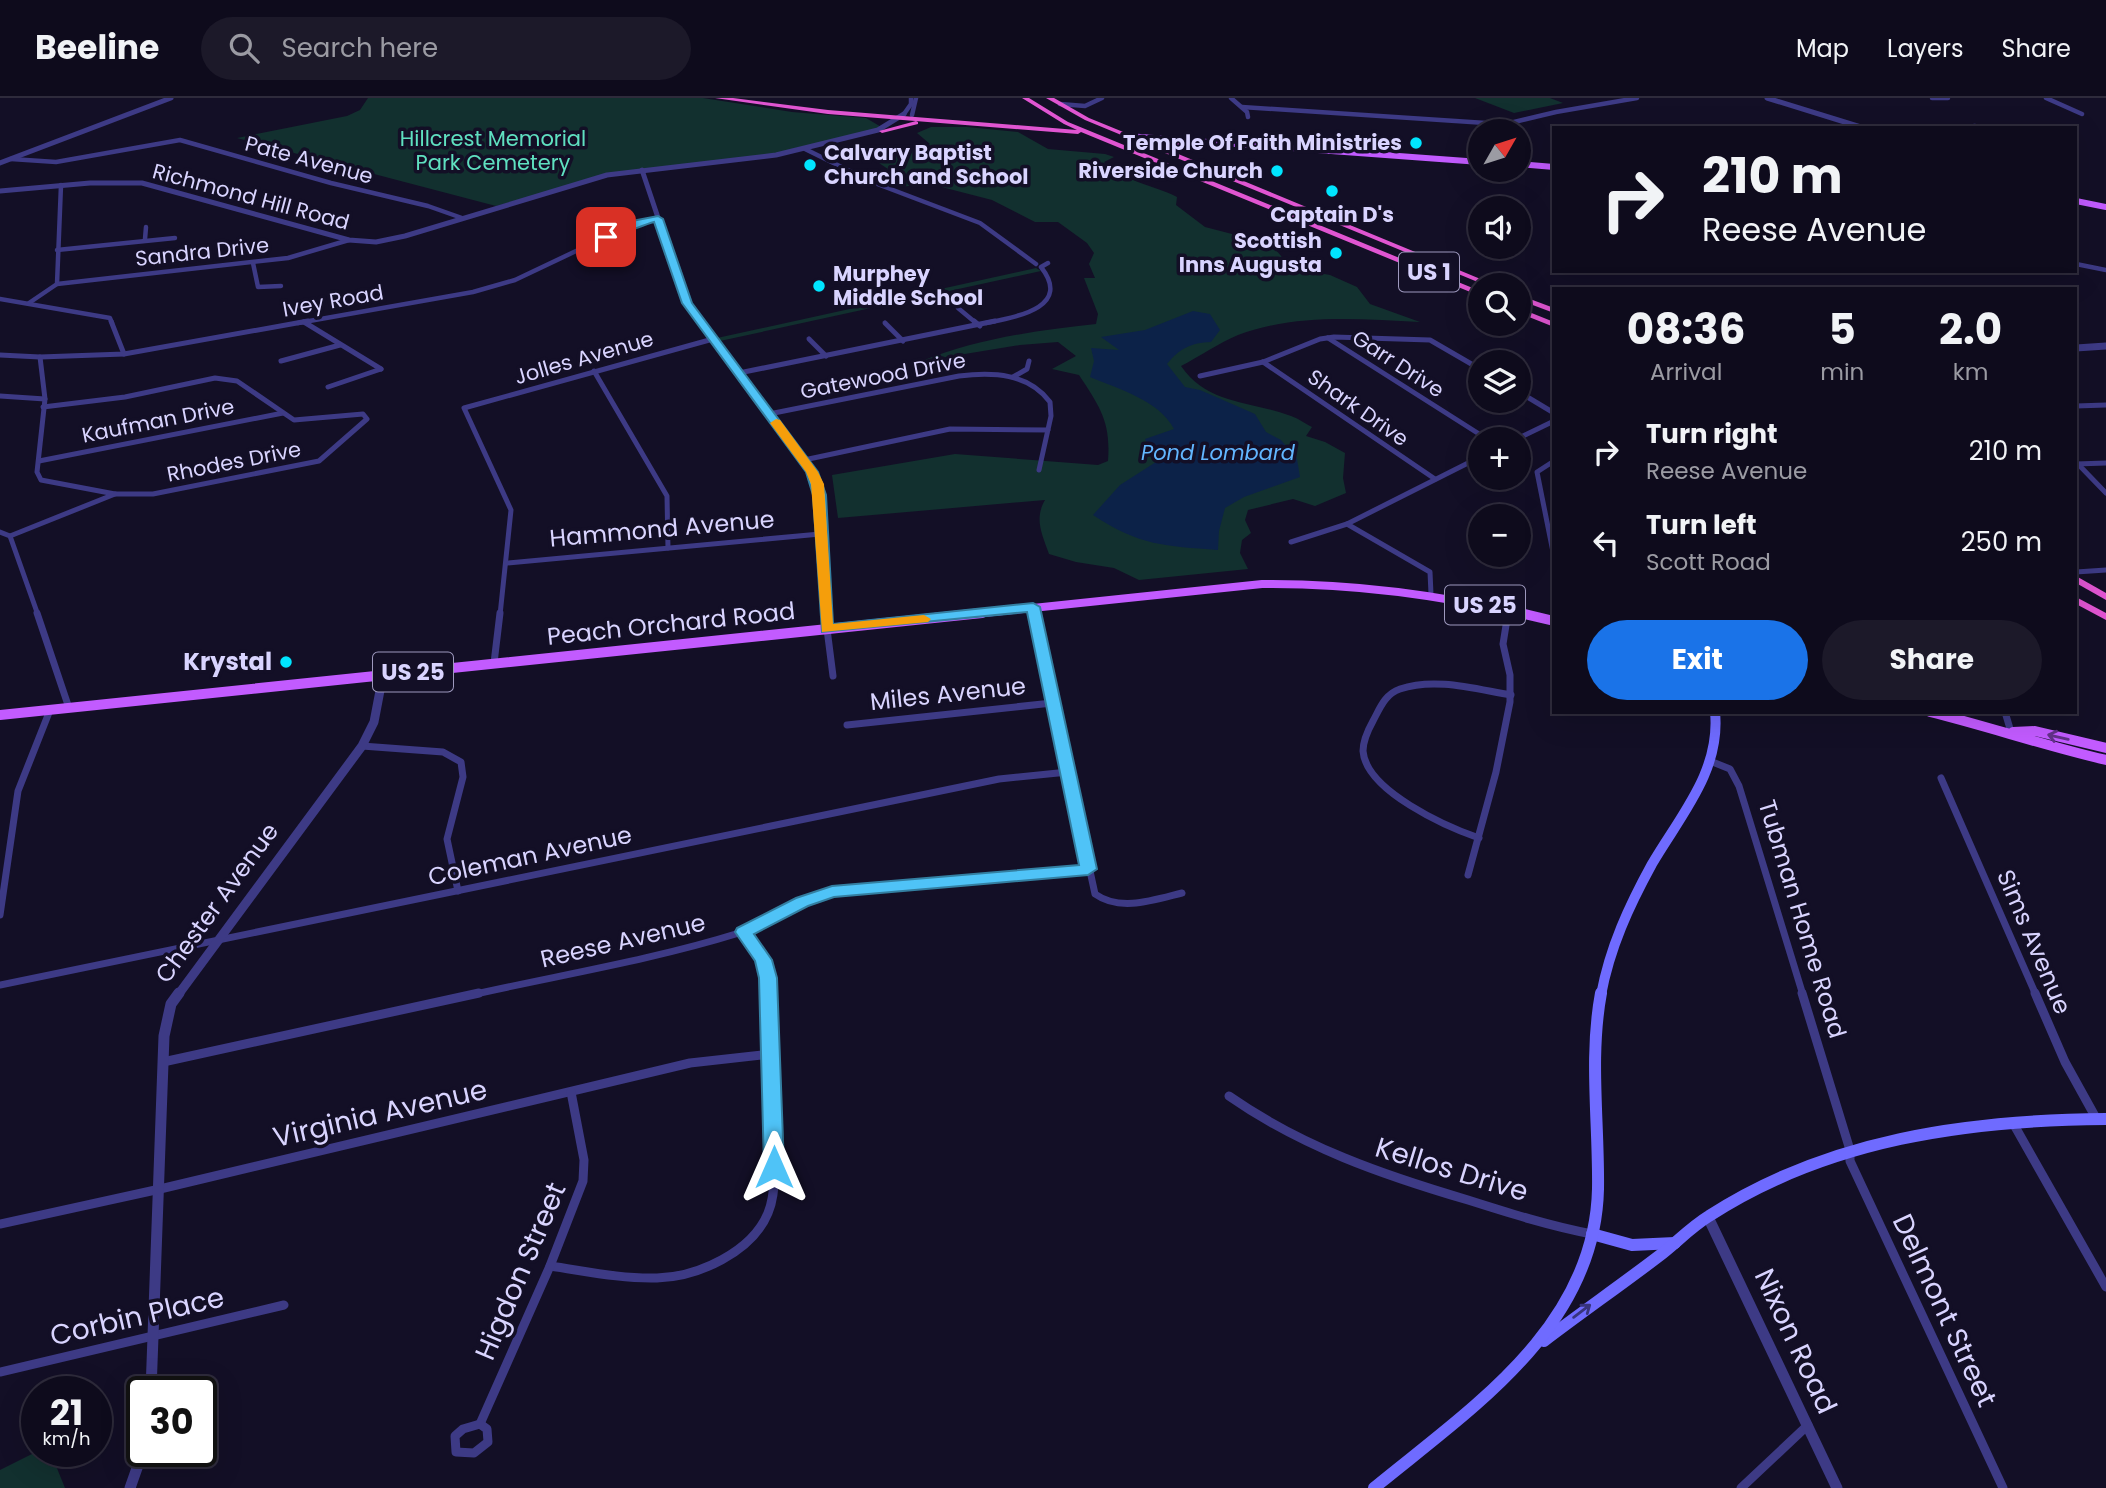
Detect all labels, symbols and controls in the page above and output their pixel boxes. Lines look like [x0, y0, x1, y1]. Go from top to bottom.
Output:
search box [201, 17, 691, 80]
text: Beeline [35, 24, 159, 71]
icon: search [225, 29, 263, 67]
text: Search here [281, 30, 438, 66]
text: Map [1796, 32, 1849, 65]
text: Layers [1887, 32, 1963, 65]
text: Share [2001, 32, 2071, 65]
north arrow [1468, 119, 1531, 182]
map controls [1468, 119, 1531, 567]
park label: Hillcrest Memorial Park Cemetery [400, 124, 586, 177]
street label: Pate Avenue [242, 128, 376, 191]
place label: Temple Of Faith Ministries [1123, 128, 1402, 157]
marker: Temple Of Faith Ministries [1408, 135, 1424, 151]
place label: Calvary Baptist Church and School [824, 138, 1028, 191]
text: 210 m [1702, 142, 1843, 210]
icon: right [1587, 154, 1678, 245]
street label: Richmond Hill Road [149, 156, 353, 237]
place label: Riverside Church [1078, 156, 1263, 185]
marker: Calvary Baptist Church and School [802, 157, 818, 173]
marker: Riverside Church [1269, 163, 1285, 179]
marker: Captain D's [1324, 183, 1340, 199]
button: sound [1468, 196, 1531, 259]
place label: Captain D's [1270, 200, 1394, 229]
pin [576, 207, 636, 267]
text: Reese Avenue [1702, 207, 1926, 252]
icon: arrive [587, 218, 625, 256]
place label: Scottish Inns Augusta [1179, 226, 1322, 279]
street label: Sandra Drive [134, 230, 270, 273]
marker: Scottish Inns Augusta [1328, 245, 1344, 261]
road number: US 1 [1399, 252, 1459, 292]
place label: Murphey Middle School [833, 259, 983, 312]
button: search [1468, 273, 1531, 336]
street label: Ivey Road [280, 277, 386, 324]
marker: Murphey Middle School [811, 278, 827, 294]
text: 08:36 [1627, 300, 1745, 359]
text: 5 [1829, 300, 1856, 359]
text: 2.0 [1939, 300, 2002, 359]
street label: Garr Drive [1347, 323, 1450, 404]
street label: Jolles Avenue [511, 324, 657, 391]
street label: Gatewood Drive [798, 345, 968, 406]
button: layers [1468, 350, 1531, 413]
text: Arrival [1650, 356, 1722, 388]
text: min [1820, 356, 1864, 388]
text: km [1953, 356, 1988, 388]
street label: Shark Drive [1302, 362, 1414, 453]
street label: Kaufman Drive [79, 392, 237, 449]
text: Turn right [1646, 416, 1778, 452]
button: + [1468, 427, 1531, 490]
icon: right [1587, 433, 1625, 471]
text: 210 m [1969, 433, 2042, 469]
street label: Rhodes Drive [164, 434, 303, 489]
water label: Pond Lombard [1141, 438, 1296, 467]
text: Reese Avenue [1646, 455, 1807, 487]
street label: Hammond Avenue [548, 502, 776, 555]
button: − [1468, 504, 1531, 567]
text: Turn left [1646, 507, 1757, 543]
icon: left [1587, 524, 1625, 562]
text: 250 m [1961, 524, 2042, 560]
text: Scott Road [1646, 546, 1771, 578]
road number: US 25 [1445, 586, 1525, 624]
street label: Peach Orchard Road [545, 594, 797, 653]
button: Exit [1587, 620, 1808, 700]
button: Share [1822, 620, 2042, 700]
place label: Krystal [183, 645, 272, 678]
road number: US 25 [373, 652, 453, 692]
marker: Krystal [278, 654, 294, 670]
street label: Miles Avenue [868, 669, 1027, 718]
one-way arrow [2047, 729, 2070, 743]
street label: Tubman Home Road [1750, 796, 1854, 1042]
street label: Chester Avenue [147, 816, 286, 989]
street label: Coleman Avenue [425, 818, 635, 893]
street label: Sims Avenue [1989, 865, 2080, 1019]
street label: Reese Avenue [537, 906, 709, 976]
street label: Virginia Avenue [269, 1070, 491, 1157]
street label: Kellos Drive [1371, 1128, 1533, 1211]
position arrow [737, 1130, 811, 1204]
street label: Higdon Street [466, 1176, 575, 1366]
street label: Delmont Street [1883, 1208, 2006, 1413]
street label: Nixon Road [1745, 1262, 1846, 1420]
street label: Corbin Place [46, 1278, 228, 1355]
one-way arrow [1573, 1304, 1591, 1319]
speed limit sign: 30 [126, 1376, 217, 1467]
text: 21 [50, 1388, 83, 1437]
text: km/h [43, 1426, 90, 1451]

